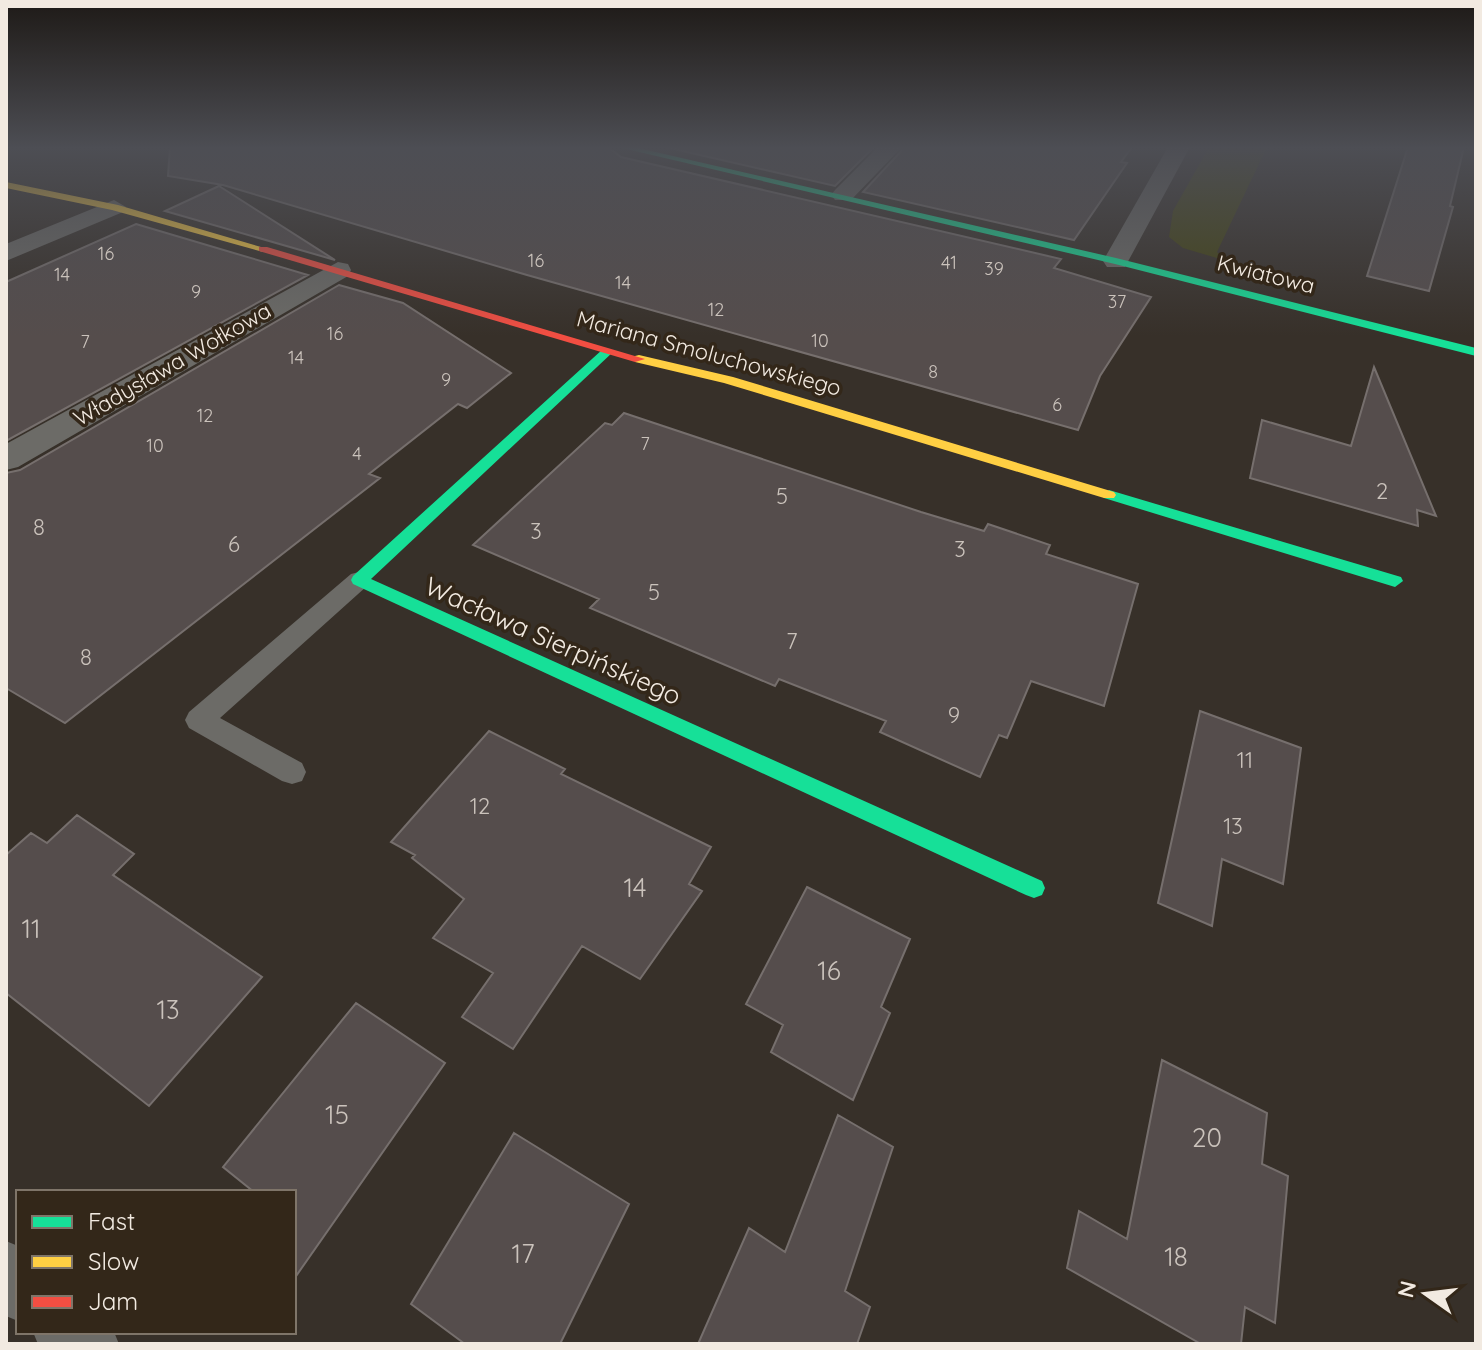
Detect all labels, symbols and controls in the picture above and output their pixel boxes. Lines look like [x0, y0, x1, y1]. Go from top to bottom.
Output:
house number: 16 [98, 242, 114, 265]
street label: Kwiatowa [1214, 248, 1318, 300]
house number: 16 [528, 249, 544, 272]
house number: 41 [941, 251, 957, 274]
house number: 39 [984, 257, 1004, 280]
house number: 14 [54, 263, 70, 286]
house number: 14 [615, 271, 631, 294]
house number: 9 [191, 280, 201, 303]
house number: 37 [1108, 290, 1126, 313]
street label: Władysława Wołkowa [68, 296, 276, 432]
house number: 12 [708, 298, 724, 321]
street label: Mariana Smoluchowskiego [574, 304, 844, 402]
house number: 16 [327, 322, 343, 345]
house number: 10 [811, 329, 829, 352]
house number: 7 [80, 330, 90, 353]
house number: 14 [288, 346, 304, 369]
house number: 8 [928, 360, 938, 383]
house number: 9 [441, 368, 451, 391]
house number: 6 [1052, 393, 1062, 416]
house number: 12 [197, 404, 213, 427]
house number: 7 [640, 432, 650, 455]
house number: 10 [146, 434, 164, 457]
house number: 4 [352, 442, 362, 465]
house number: 2 [1376, 477, 1388, 505]
house number: 5 [776, 482, 788, 510]
house number: 8 [33, 513, 45, 541]
house number: 3 [530, 517, 542, 545]
house number: 6 [228, 530, 240, 558]
house number: 3 [954, 535, 966, 563]
street label: Wacława Sierpińskiego [420, 569, 686, 712]
house number: 5 [648, 578, 660, 606]
house number: 7 [786, 627, 798, 655]
house number: 8 [80, 643, 92, 671]
house number: 9 [948, 701, 960, 729]
house number: 11 [1237, 746, 1253, 774]
house number: 12 [470, 792, 490, 820]
house number: 13 [1223, 812, 1243, 840]
house number: 14 [624, 871, 646, 904]
house number: 11 [21, 912, 41, 945]
house number: 16 [817, 954, 841, 987]
house number: 13 [156, 993, 180, 1026]
house number: 15 [325, 1098, 349, 1131]
house number: 20 [1192, 1121, 1222, 1154]
legend [16, 1190, 296, 1334]
text: Fast [88, 1206, 135, 1236]
house number: 17 [512, 1237, 534, 1270]
house number: 18 [1164, 1240, 1188, 1273]
text: Slow [88, 1246, 139, 1276]
north arrow [1386, 1254, 1466, 1334]
text: N [1391, 1278, 1422, 1300]
text: Jam [88, 1286, 138, 1316]

